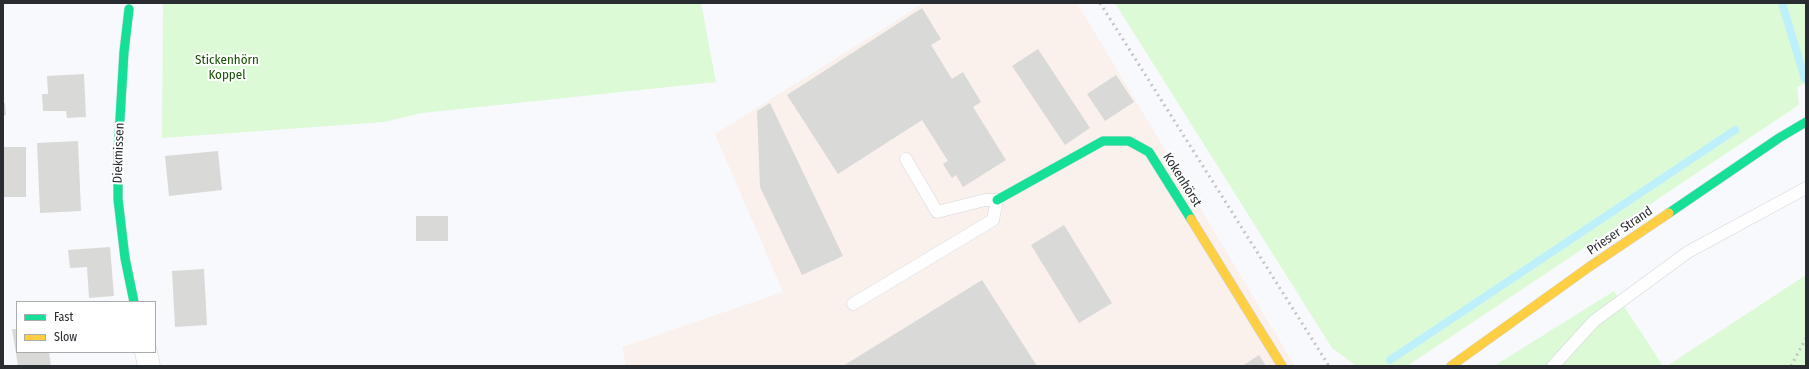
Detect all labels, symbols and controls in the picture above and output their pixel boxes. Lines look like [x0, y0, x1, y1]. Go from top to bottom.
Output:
park label: Stickenhörn Koppel [195, 52, 259, 83]
street label: Diekmissen [110, 122, 128, 184]
street label: Kokenhörst [1159, 150, 1205, 210]
street label: Prieser Strand [1584, 203, 1656, 259]
legend [16, 301, 156, 353]
text: Fast [54, 310, 73, 324]
text: Slow [54, 330, 77, 344]

